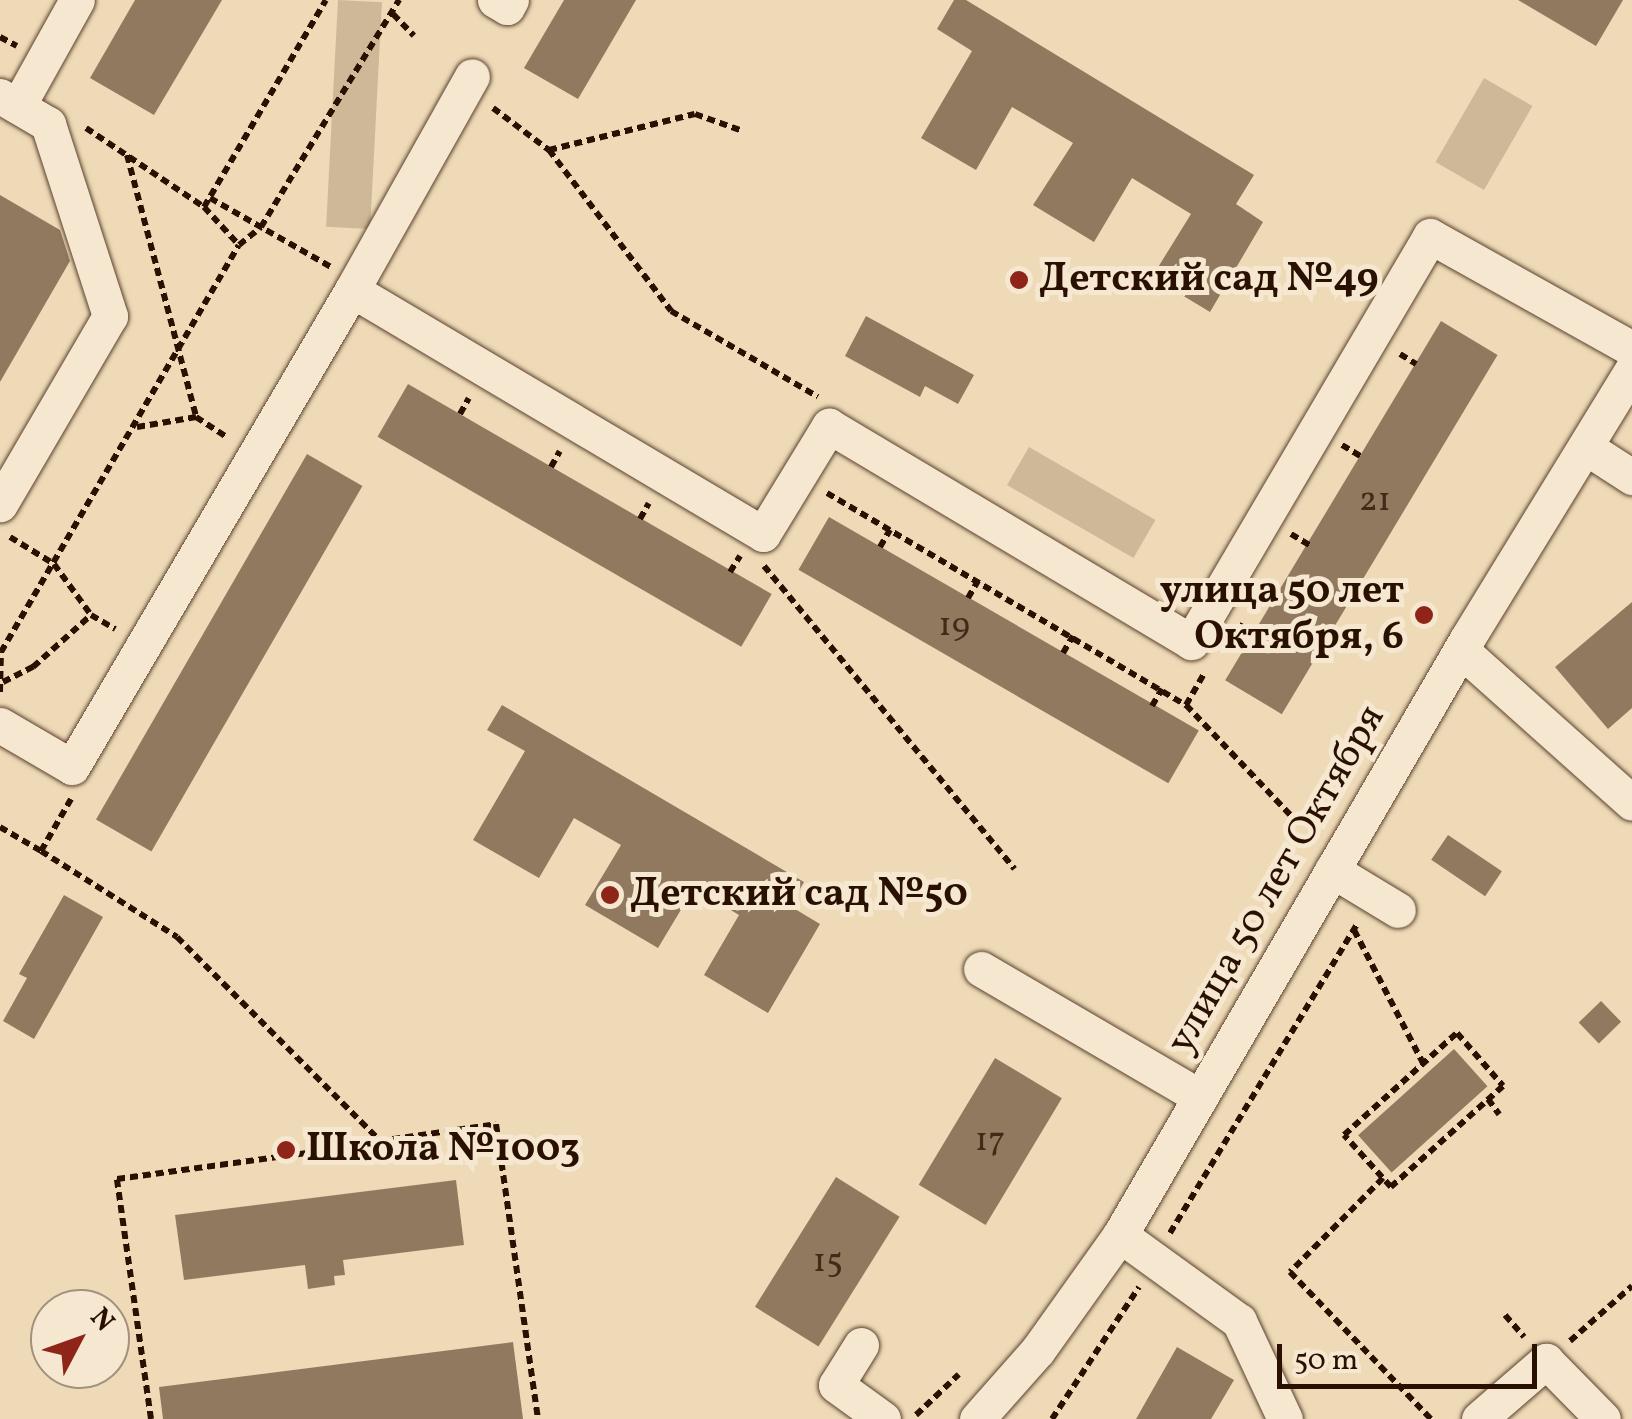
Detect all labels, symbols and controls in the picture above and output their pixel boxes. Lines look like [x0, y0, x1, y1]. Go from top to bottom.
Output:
place label: Детский сад №49 [1039, 256, 1379, 304]
marker: Детский сад №49 [1008, 269, 1030, 291]
house number: 21 [1359, 480, 1391, 522]
place label: улица 50 лет Октября, 6 [1160, 568, 1404, 662]
marker: улица 50 лет Октября, 6 [1413, 604, 1435, 626]
house number: 19 [938, 605, 970, 647]
street label: улица 50 лет Октября [1158, 697, 1396, 1063]
place label: Детский сад №50 [630, 871, 968, 919]
marker: Детский сад №50 [599, 884, 621, 906]
house number: 17 [975, 1120, 1005, 1162]
place label: Школа №1003 [306, 1126, 580, 1174]
marker: Школа №1003 [275, 1139, 297, 1161]
house number: 15 [813, 1241, 843, 1283]
north arrow [30, 1289, 130, 1389]
text: N [80, 1300, 123, 1341]
scale bar [1282, 1324, 1542, 1386]
text: 50 m [1294, 1340, 1358, 1382]

